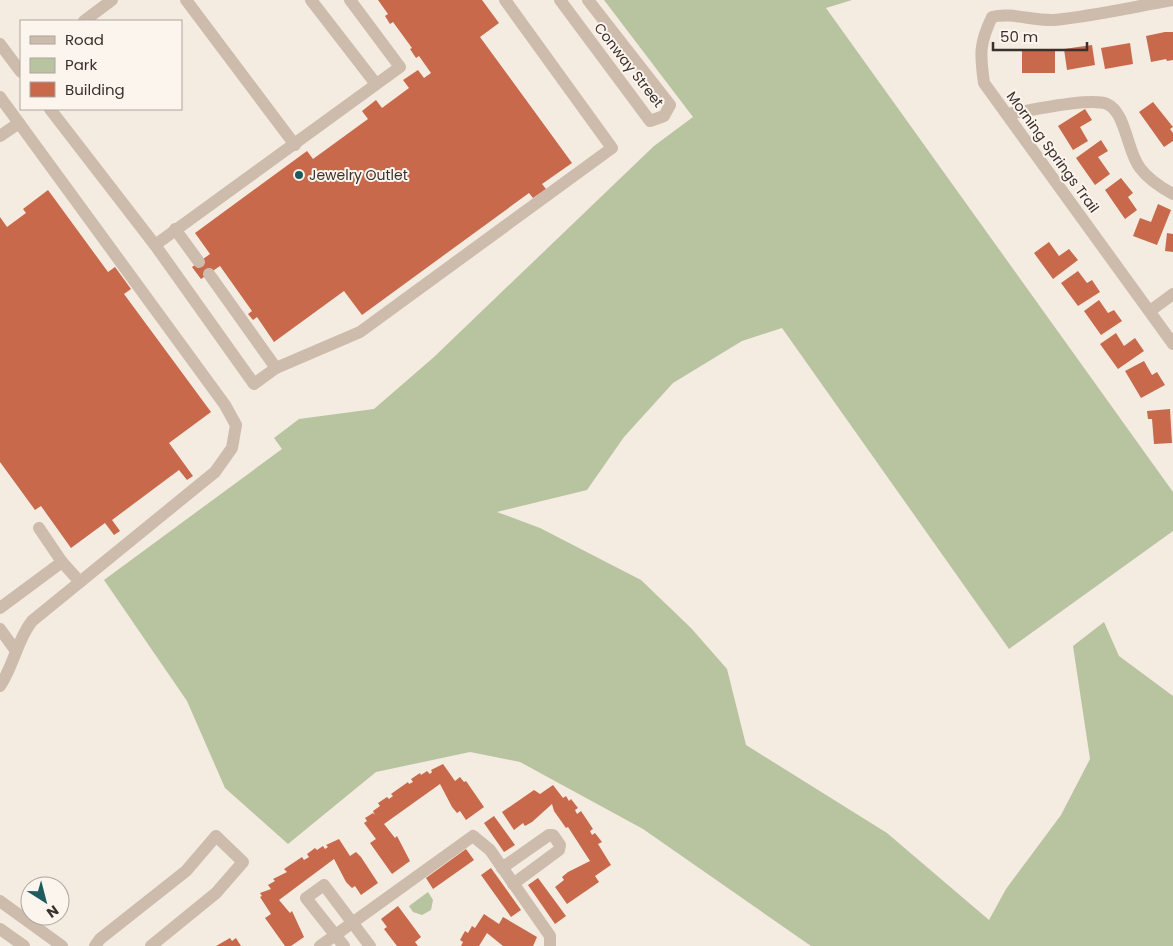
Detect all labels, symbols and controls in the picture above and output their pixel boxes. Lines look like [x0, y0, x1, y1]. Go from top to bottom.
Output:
street label: Conway Street [590, 19, 668, 111]
legend [20, 20, 182, 110]
scale bar [993, 20, 1087, 52]
text: 50 m [1000, 26, 1038, 47]
text: Road [65, 29, 104, 50]
text: Park [65, 54, 97, 75]
text: Building [65, 79, 125, 100]
street label: Morning Springs Trail [1002, 87, 1104, 217]
place label: Jewelry Outlet [309, 165, 408, 185]
marker: Jewelry Outlet [293, 169, 305, 181]
north arrow [20, 876, 70, 926]
text: N [43, 900, 63, 923]

